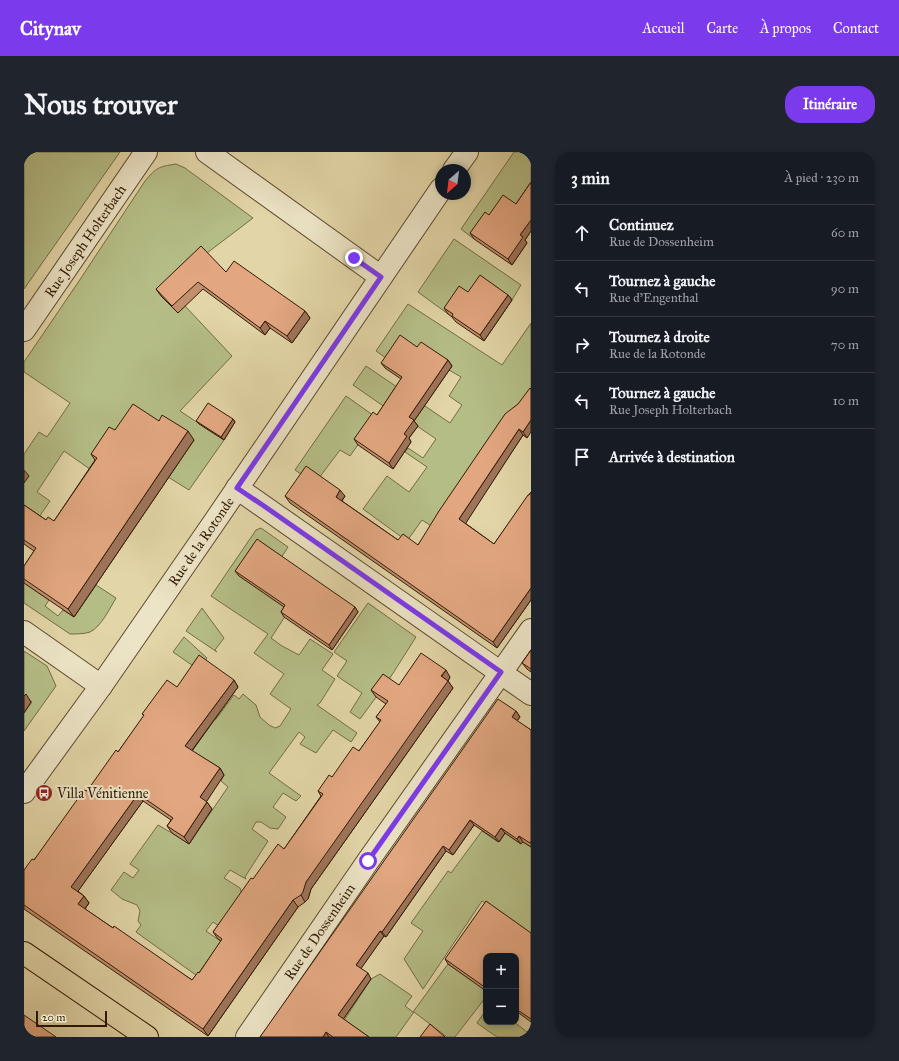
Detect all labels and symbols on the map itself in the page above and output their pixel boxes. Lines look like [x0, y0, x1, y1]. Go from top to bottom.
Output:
north arrow [435, 164, 471, 200]
street label: Rue Joseph Holterbach [41, 181, 130, 300]
route end [345, 249, 363, 267]
street label: Rue de la Rotonde [164, 493, 238, 589]
bus stop icon: Villa Vénitienne [34, 783, 54, 803]
place label: Villa Vénitienne [56, 785, 149, 802]
route start [359, 852, 377, 870]
street label: Rue de Dossenheim [280, 880, 359, 983]
scale bar [36, 1009, 107, 1028]

